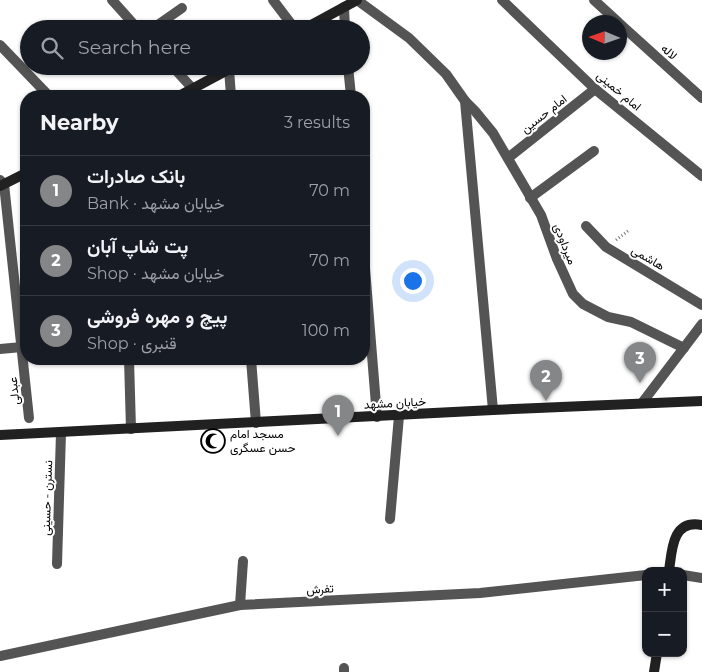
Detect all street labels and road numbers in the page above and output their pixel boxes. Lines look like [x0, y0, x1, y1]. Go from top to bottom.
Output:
street label: لاله [658, 41, 680, 63]
street label: امام خمینی [593, 68, 645, 114]
street label: امام حسین [518, 91, 570, 137]
street label: میرداودی [550, 221, 580, 267]
street label: هاشمی [629, 242, 667, 274]
street label: عبدلی [5, 376, 23, 406]
street label: خیابان مشهد [363, 393, 427, 413]
street label: نسترن - حسینی [38, 460, 56, 536]
street label: تفرش [306, 580, 334, 598]

